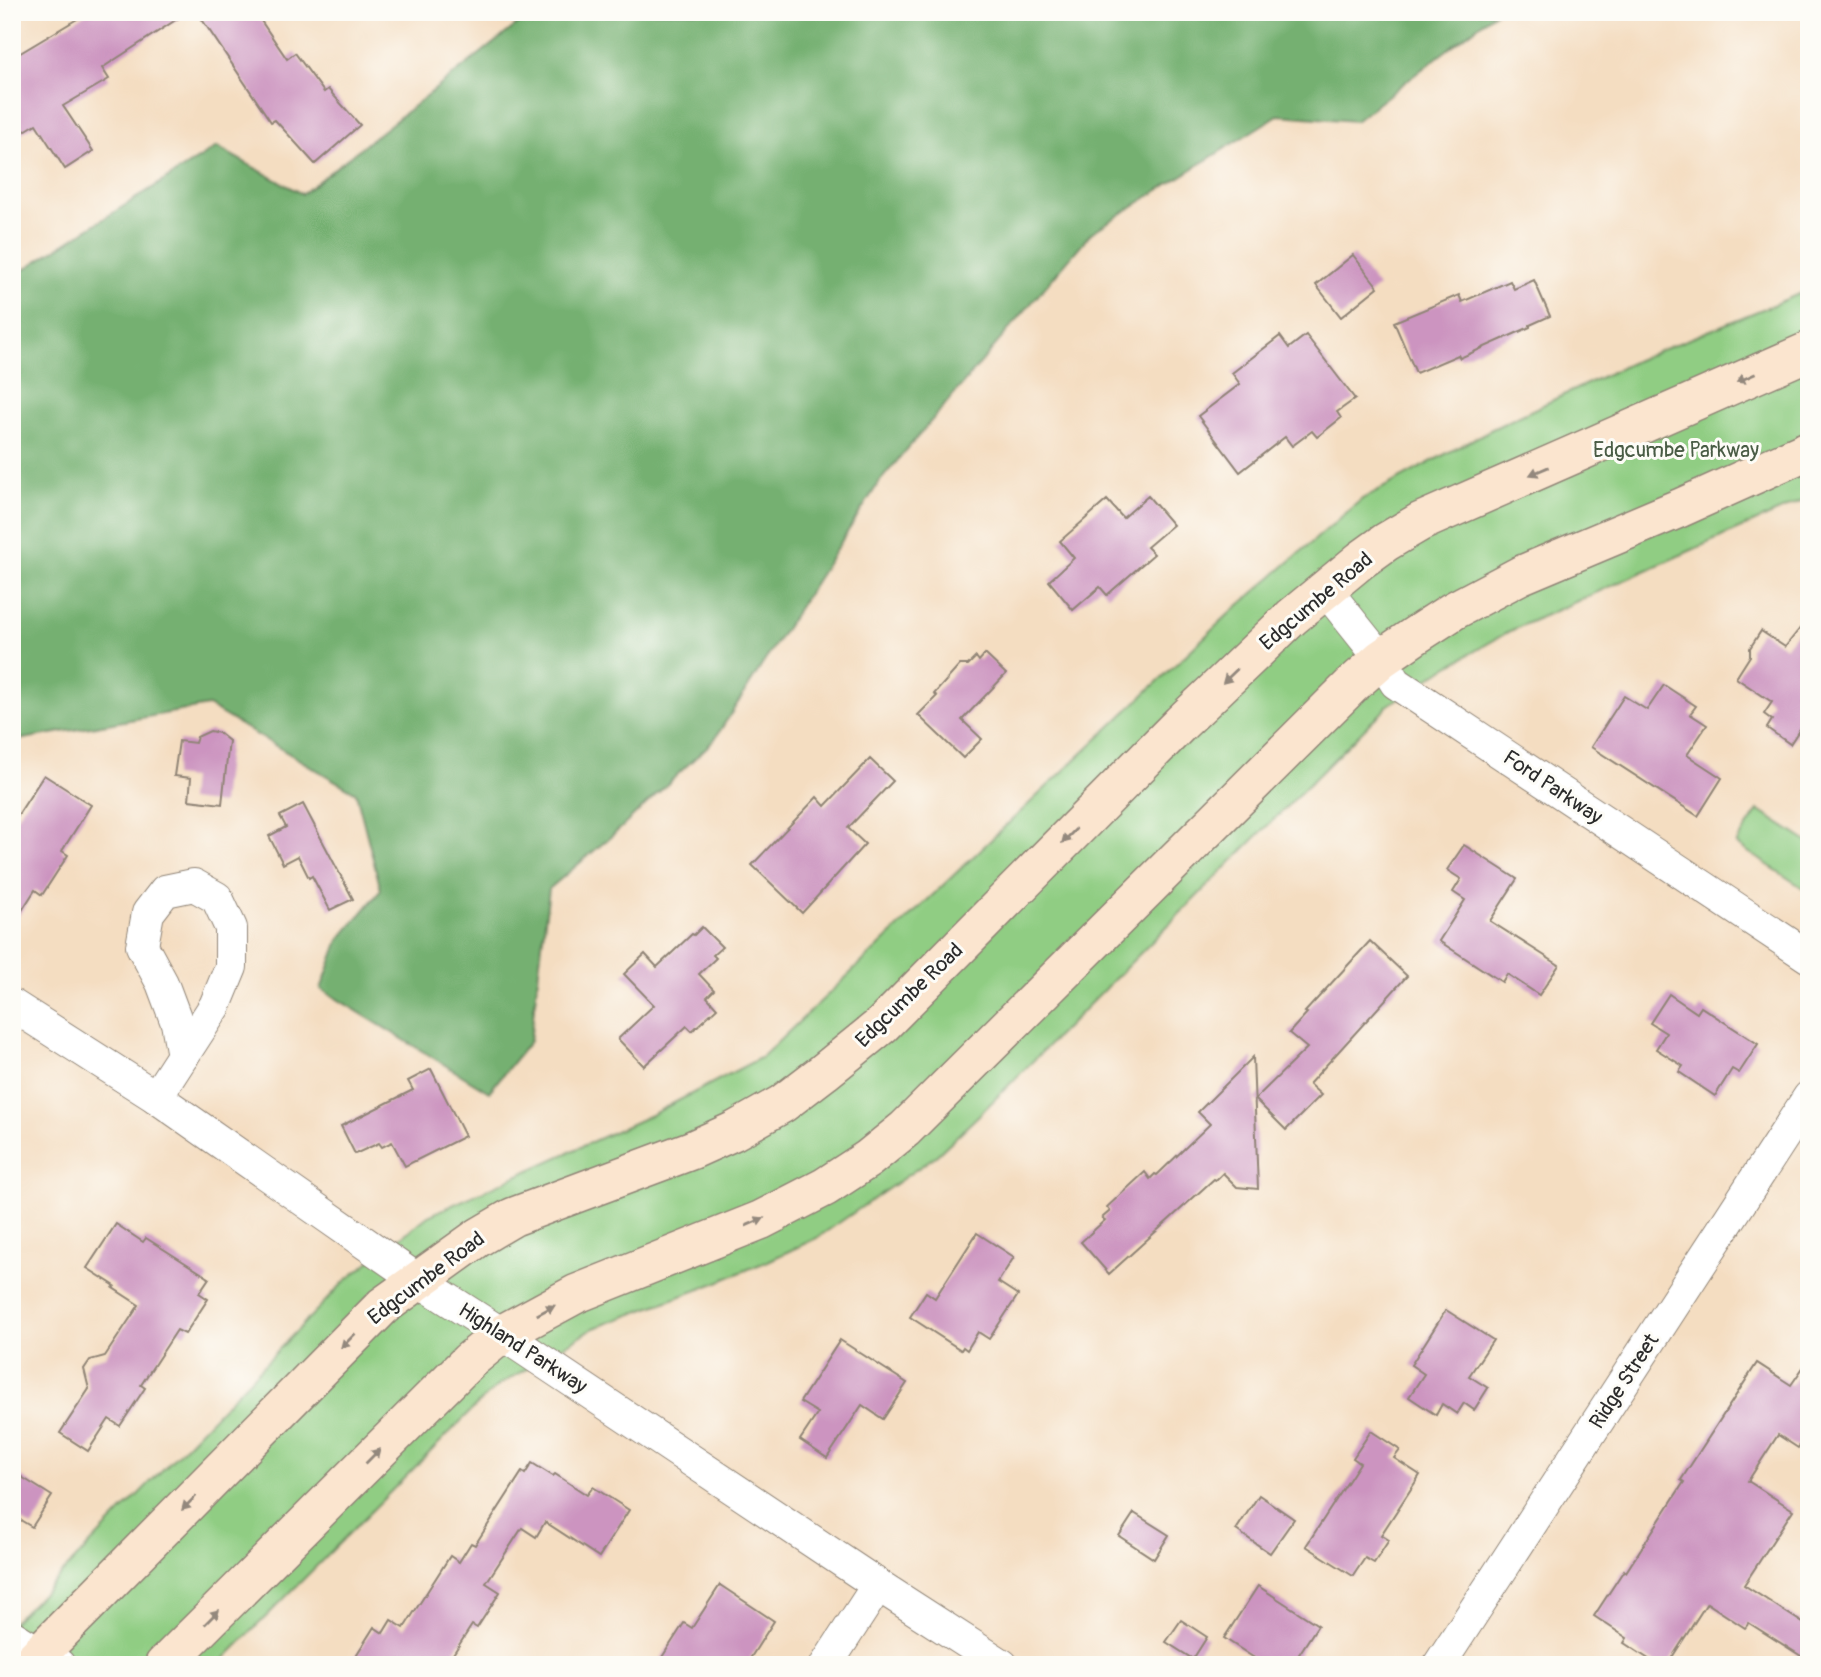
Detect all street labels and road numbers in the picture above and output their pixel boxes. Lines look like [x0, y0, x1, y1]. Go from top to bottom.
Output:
street label: Edgcumbe Road [1254, 546, 1378, 657]
street label: Ford Parkway [1498, 744, 1608, 831]
street label: Edgcumbe Road [850, 937, 969, 1054]
street label: Edgcumbe Road [362, 1226, 490, 1331]
street label: Highland Parkway [453, 1297, 592, 1400]
street label: Ridge Street [1584, 1328, 1666, 1434]

